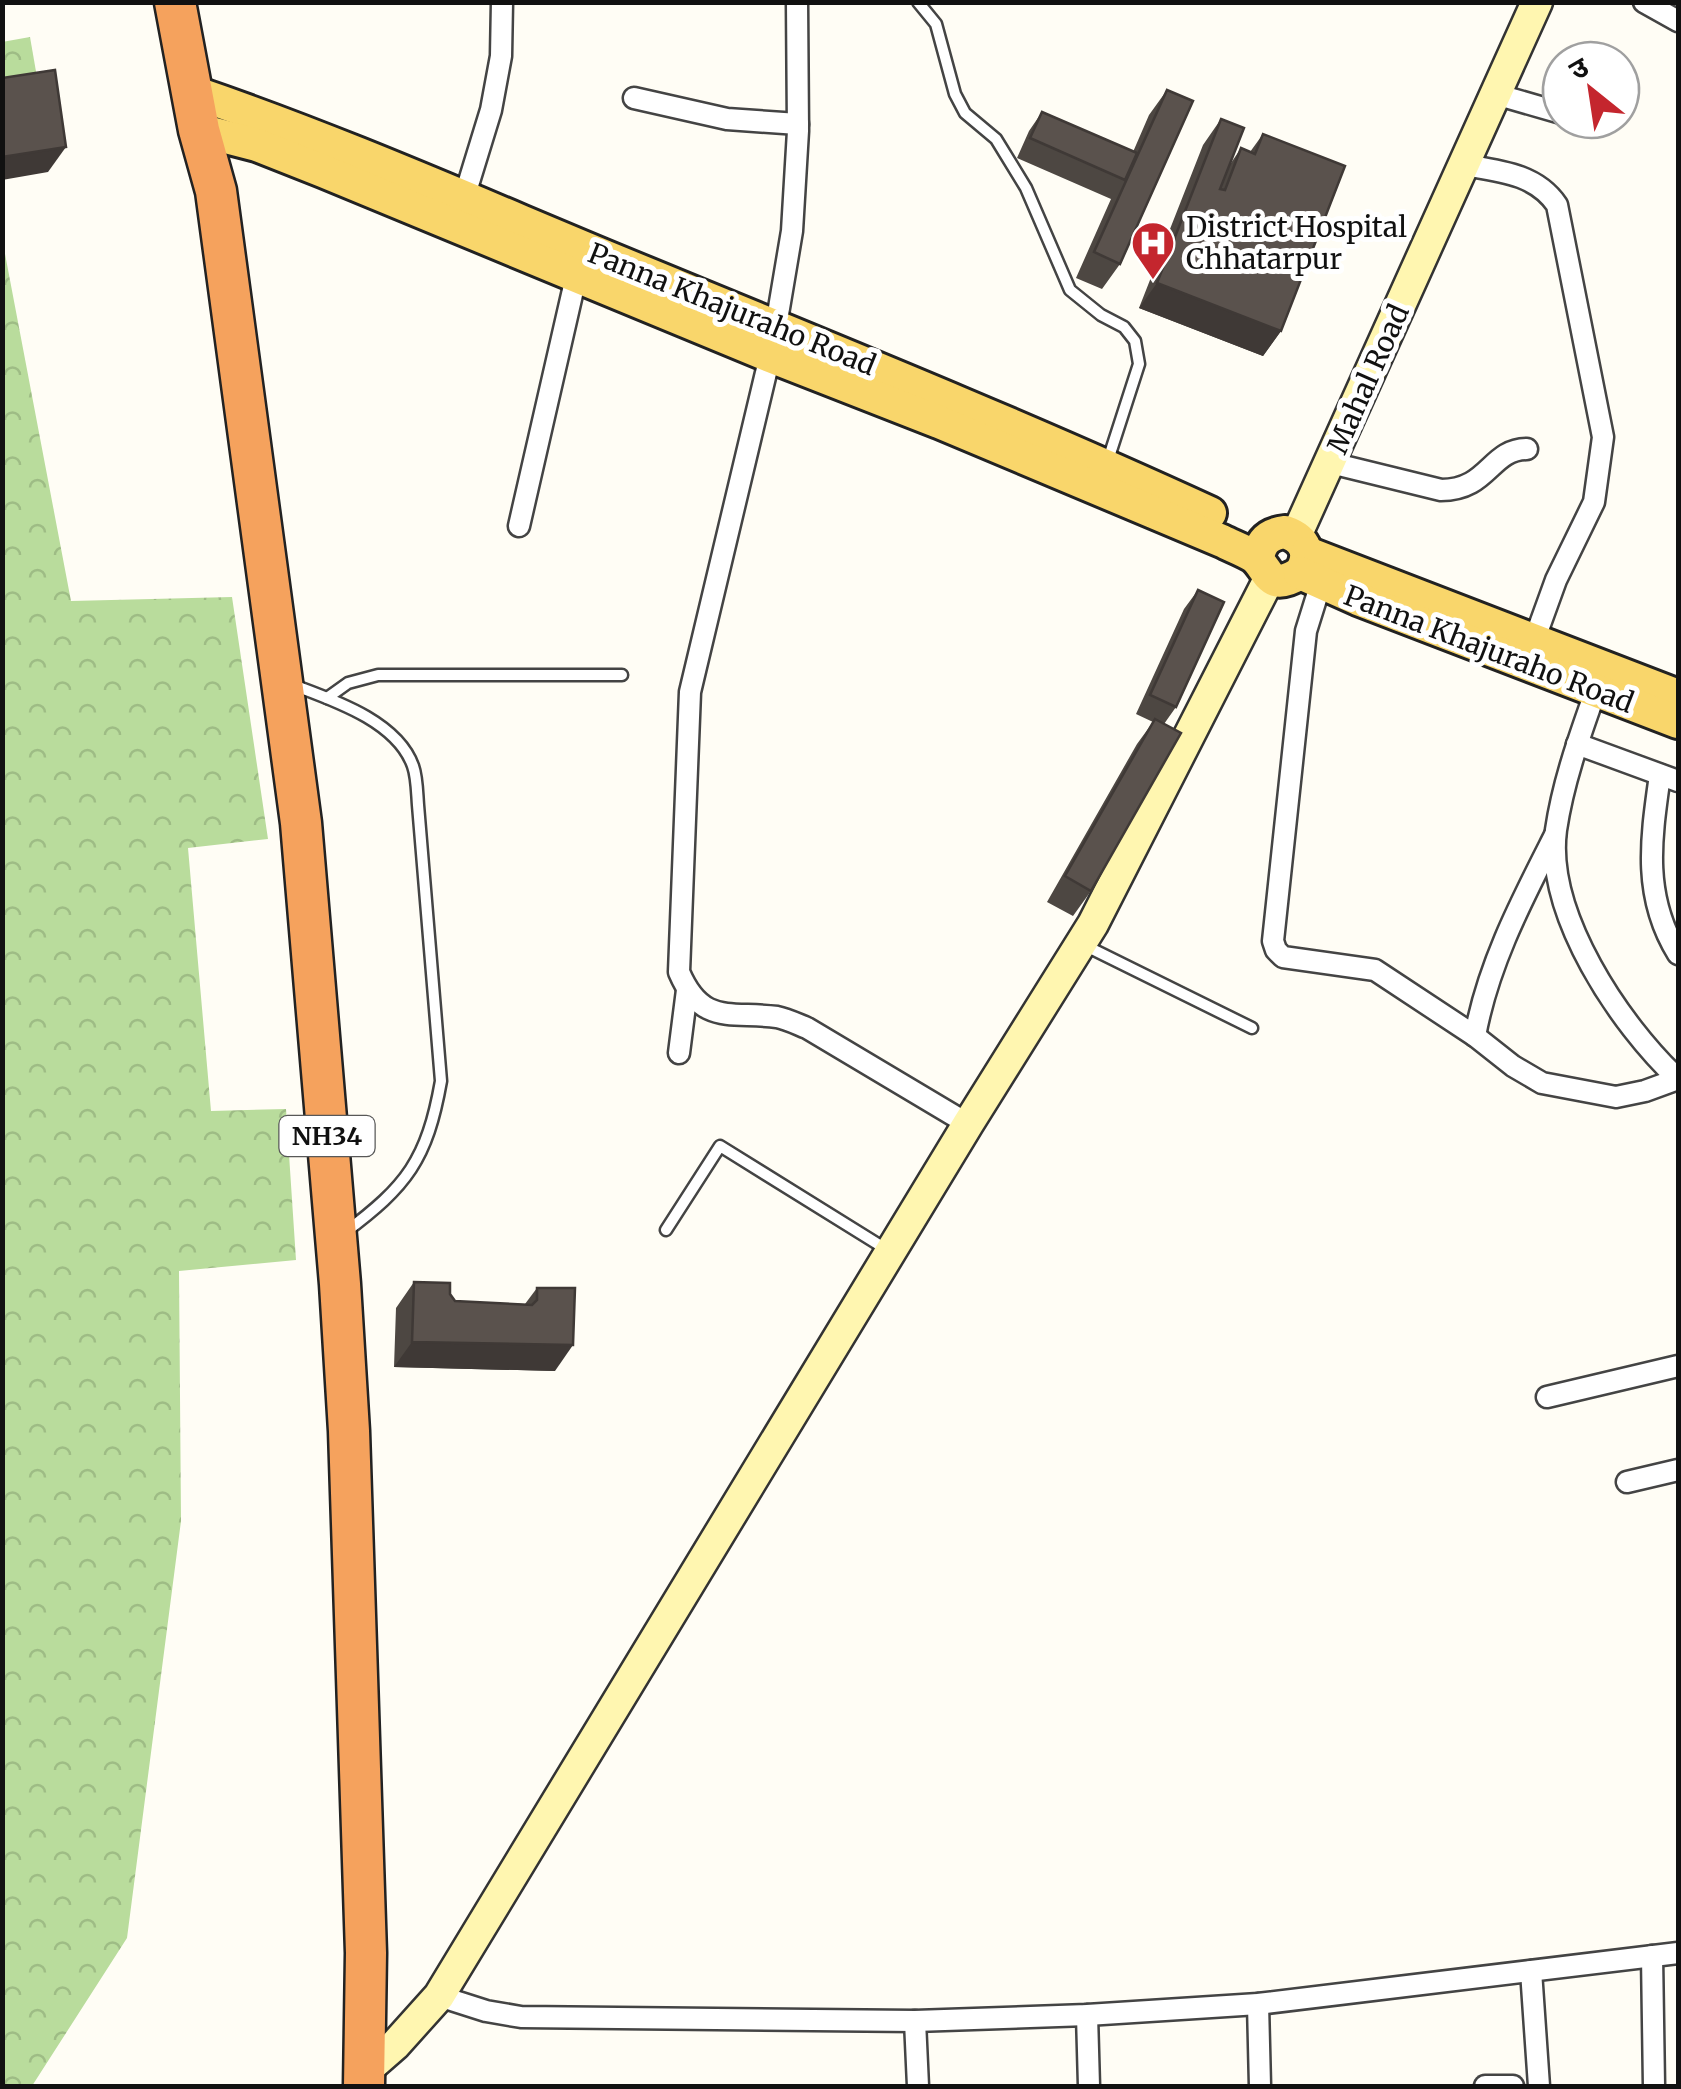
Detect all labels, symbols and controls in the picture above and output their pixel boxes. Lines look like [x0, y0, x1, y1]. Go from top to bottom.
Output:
north arrow [1541, 40, 1641, 140]
text: उ [1562, 48, 1595, 88]
place label: District Hospital Chhatarpur [1186, 209, 1407, 277]
hospital icon: District Hospital Chhatarpur [1130, 220, 1176, 281]
street label: Panna Khajuraho Road [583, 235, 881, 383]
street label: Mahal Road [1319, 299, 1417, 459]
street label: Panna Khajuraho Road [1339, 577, 1639, 721]
road number: NH34 [280, 1116, 374, 1156]

